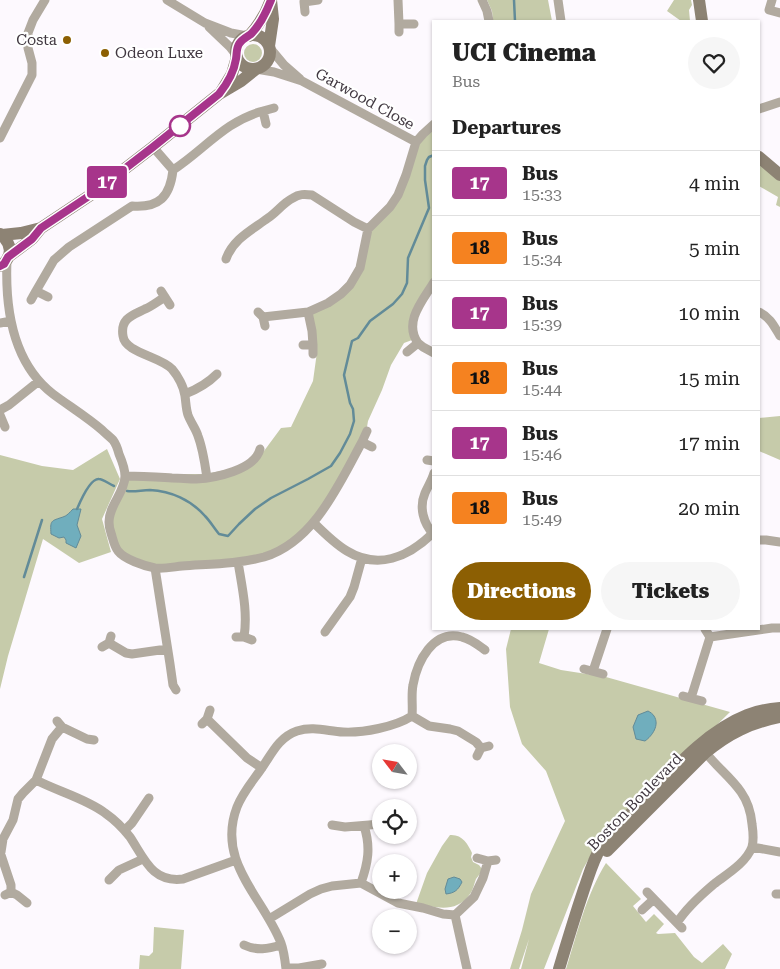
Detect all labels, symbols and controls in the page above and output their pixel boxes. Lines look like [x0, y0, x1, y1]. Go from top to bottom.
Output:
place label: Costa [16, 31, 57, 49]
marker: Costa [61, 34, 73, 46]
button: heart [688, 37, 740, 89]
text: UCI Cinema [452, 39, 596, 67]
place label: Odeon Luxe [115, 44, 203, 62]
marker: Odeon Luxe [99, 47, 111, 59]
street label: Garwood Close [312, 64, 418, 134]
text: Bus [452, 72, 480, 91]
unlabelled marker [169, 115, 191, 137]
text: Departures [452, 116, 561, 139]
text: Bus [522, 162, 558, 185]
line badge: 17 [84, 166, 130, 198]
text: 17 [97, 171, 117, 192]
text: 17 [469, 172, 490, 193]
text: 4 min [689, 172, 740, 195]
text: 15:33 [522, 185, 562, 204]
text: Bus [522, 227, 558, 250]
text: 18 [469, 237, 490, 258]
text: 5 min [689, 237, 740, 260]
text: 15:34 [522, 250, 562, 269]
text: Bus [522, 292, 558, 315]
text: 17 [469, 302, 490, 323]
text: 10 min [678, 302, 740, 325]
text: 15:39 [522, 315, 562, 334]
text: Bus [522, 357, 558, 380]
text: 18 [469, 367, 490, 388]
text: 15 min [678, 367, 740, 390]
text: 15:44 [522, 380, 562, 399]
text: Bus [522, 422, 558, 445]
text: 17 [469, 432, 490, 453]
text: 17 min [678, 432, 740, 455]
text: 15:46 [522, 445, 562, 464]
text: Bus [522, 487, 558, 510]
text: 18 [469, 497, 490, 518]
text: 20 min [678, 497, 740, 520]
text: 15:49 [522, 510, 562, 529]
button: Directions [452, 562, 591, 620]
button: Tickets [601, 562, 740, 620]
north arrow [372, 744, 418, 789]
map controls [372, 744, 417, 954]
street label: Boston Boulevard [584, 749, 686, 854]
button: locate [372, 799, 417, 844]
button: + [372, 854, 417, 899]
button: − [372, 909, 417, 954]

